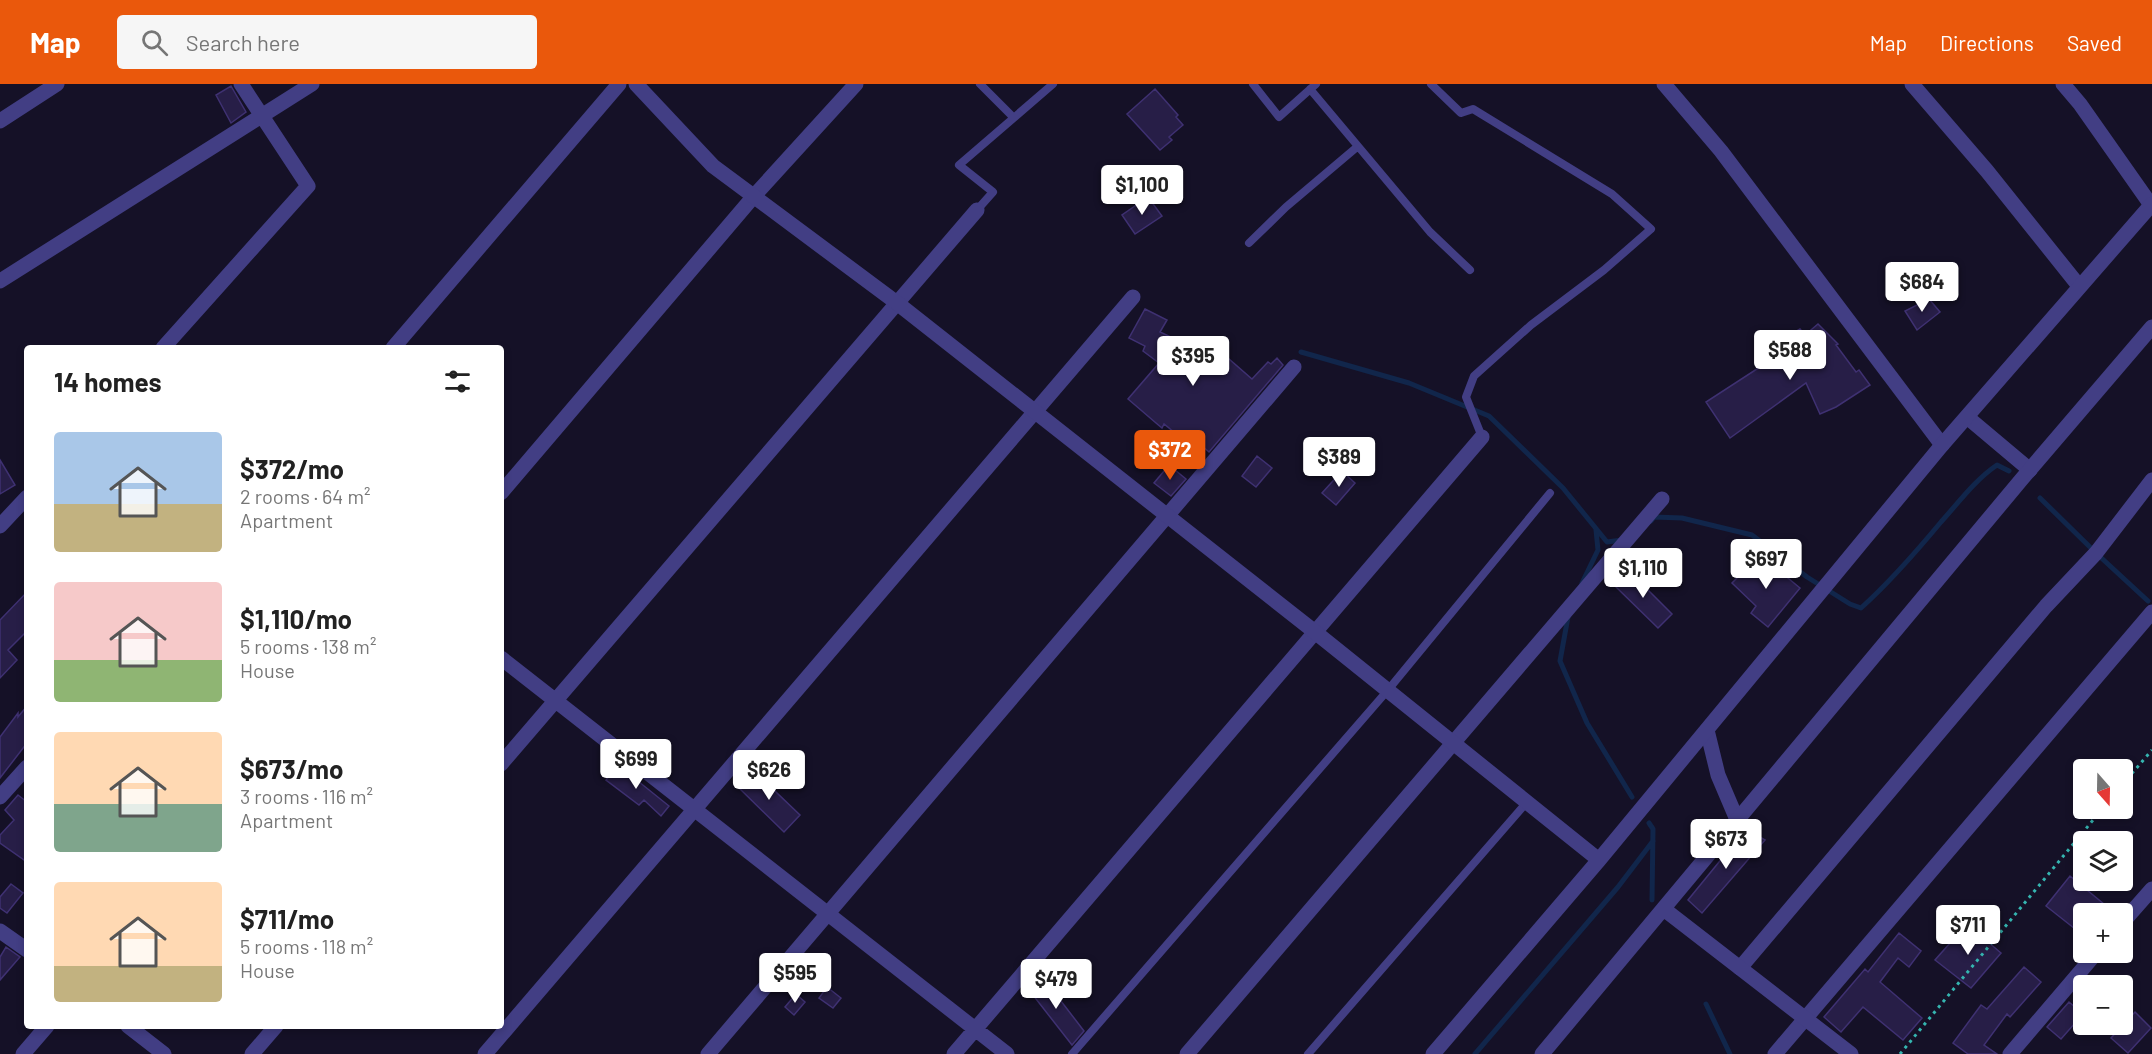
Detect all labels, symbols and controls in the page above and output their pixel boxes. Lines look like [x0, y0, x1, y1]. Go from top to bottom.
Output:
search box [117, 15, 537, 69]
text: Map [30, 25, 81, 59]
icon: search [138, 26, 171, 59]
text: Search here [186, 29, 300, 55]
text: Map [1870, 30, 1907, 55]
text: Directions [1940, 30, 2034, 55]
text: Saved [2067, 30, 2122, 55]
pin: $1,100 [1093, 165, 1191, 216]
text: $1,100 [1115, 172, 1169, 196]
pin: $684 [1886, 262, 1958, 313]
text: $684 [1899, 269, 1945, 293]
pin: $588 [1754, 330, 1826, 381]
pin: $395 [1157, 336, 1229, 387]
text: $588 [1768, 337, 1812, 361]
text: $395 [1171, 343, 1215, 367]
icon: filters [441, 365, 474, 398]
text: 14 homes [54, 366, 161, 397]
pin: $372 [1134, 430, 1206, 481]
text: $372 [1148, 437, 1192, 461]
pin: $389 [1303, 437, 1375, 488]
text: $389 [1317, 444, 1361, 468]
text: $372/mo [240, 453, 344, 484]
icon: home [102, 456, 174, 528]
text: 2 rooms · 64 m² [240, 484, 370, 508]
text: Apartment [240, 508, 333, 532]
pin: $697 [1730, 539, 1802, 590]
text: $697 [1745, 546, 1787, 570]
pin: $1,110 [1594, 548, 1692, 599]
text: $1,110 [1618, 555, 1668, 579]
text: $1,110/mo [240, 603, 352, 634]
icon: home [102, 606, 174, 678]
text: 5 rooms · 138 m² [240, 634, 376, 658]
text: House [240, 658, 295, 682]
pin: $699 [600, 739, 672, 790]
text: $699 [614, 746, 658, 770]
pin: $626 [733, 750, 805, 801]
text: $673/mo [240, 753, 343, 784]
icon: home [102, 756, 174, 828]
text: $626 [747, 757, 791, 781]
north arrow [2073, 759, 2133, 819]
map controls [2073, 759, 2133, 1035]
text: 3 rooms · 116 m² [240, 784, 373, 808]
text: Apartment [240, 808, 333, 832]
pin: $673 [1690, 819, 1762, 870]
text: $673 [1705, 826, 1747, 850]
button: layers [2073, 831, 2133, 891]
text: $711/mo [240, 903, 334, 934]
button: + [2073, 903, 2133, 963]
pin: $711 [1932, 905, 2004, 956]
icon: home [102, 906, 174, 978]
text: $711 [1950, 912, 1986, 936]
text: 5 rooms · 118 m² [240, 934, 373, 958]
pin: $595 [759, 953, 831, 1004]
text: House [240, 958, 295, 982]
pin: $479 [1020, 959, 1092, 1010]
text: $595 [773, 960, 817, 984]
text: $479 [1035, 966, 1077, 990]
button: − [2073, 975, 2133, 1035]

